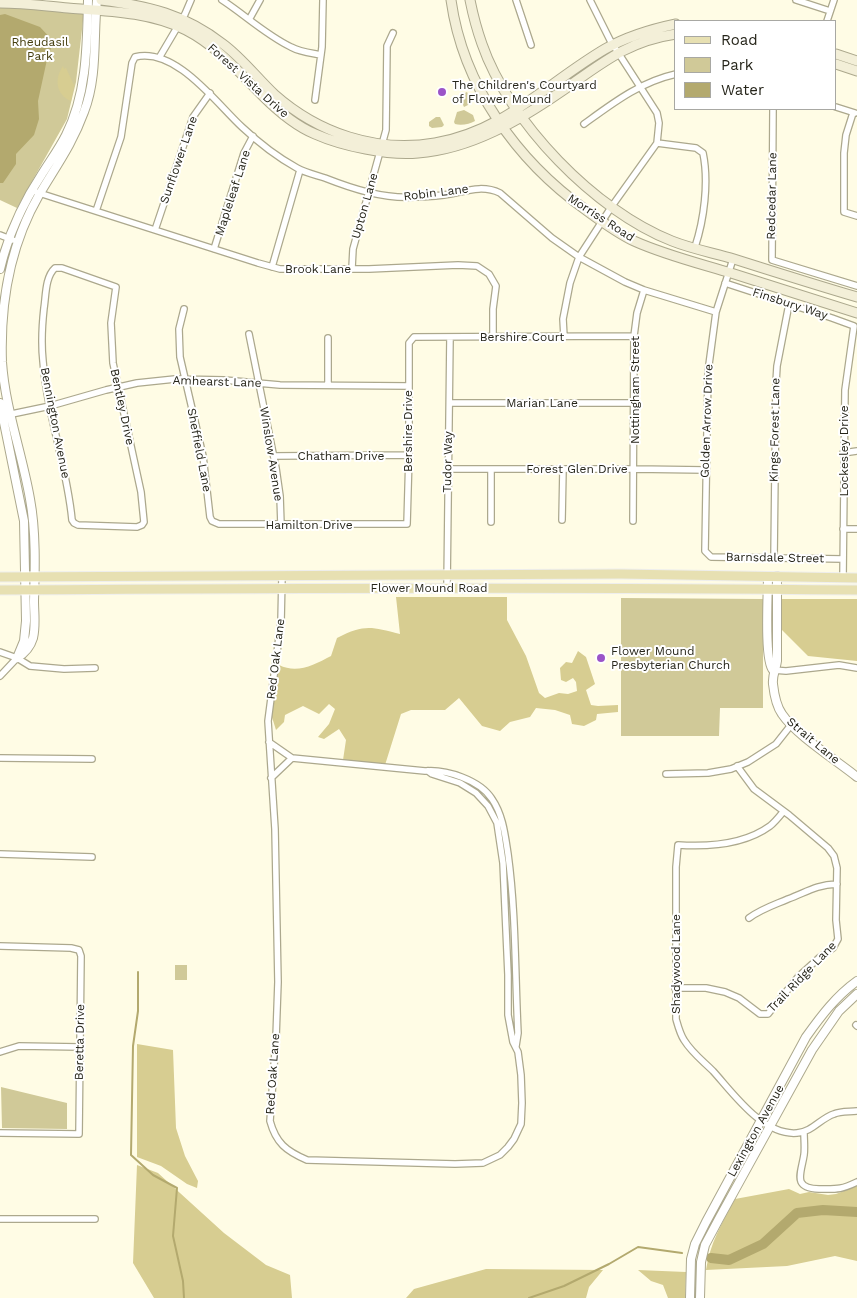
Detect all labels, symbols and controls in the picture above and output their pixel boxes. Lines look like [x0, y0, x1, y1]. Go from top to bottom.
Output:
legend [674, 20, 837, 110]
text: Road [721, 31, 758, 49]
park label: Rheudasil Park [11, 35, 69, 63]
street label: Forest Vista Drive [205, 41, 291, 121]
text: Park [721, 56, 753, 74]
place label: The Children's Courtyard of Flower Mound [452, 78, 597, 106]
text: Water [721, 81, 764, 99]
marker: The Children's Courtyard of Flower Mound [436, 86, 448, 98]
street label: Sunflower Lane [157, 114, 201, 206]
street label: Mapleleaf Lane [212, 148, 254, 238]
street label: Redcedar Lane [764, 152, 780, 240]
street label: Upton Lane [349, 171, 381, 241]
street label: Robin Lane [403, 182, 469, 204]
street label: Morriss Road [565, 191, 637, 245]
street label: Brook Lane [285, 262, 351, 276]
street label: Finsbury Way [751, 285, 829, 323]
street label: Bershire Court [480, 330, 564, 344]
street label: Nottingham Street [628, 336, 642, 444]
street label: Golden Arrow Drive [698, 364, 716, 478]
street label: Bennington Avenue [37, 366, 73, 480]
street label: Bentley Drive [107, 368, 137, 446]
street label: Amhearst Lane [172, 373, 262, 391]
street label: Kings Forest Lane [767, 378, 783, 482]
street label: Bershire Drive [401, 390, 415, 472]
street label: Marian Lane [506, 396, 578, 410]
street label: Lockesley Drive [837, 405, 851, 497]
street label: Winslow Avenue [256, 406, 286, 502]
street label: Sheffield Lane [184, 407, 214, 493]
street label: Tudor Way [440, 431, 456, 493]
street label: Chatham Drive [298, 449, 384, 463]
street label: Forest Glen Drive [526, 462, 628, 476]
street label: Hamilton Drive [265, 518, 353, 532]
street label: Barnsdale Street [726, 550, 824, 566]
street label: Flower Mound Road [371, 581, 487, 595]
street label: Red Oak Lane [264, 618, 288, 700]
place label: Flower Mound Presbyterian Church [611, 644, 730, 672]
marker: Flower Mound Presbyterian Church [595, 652, 607, 664]
street label: Strait Lane [784, 715, 842, 767]
street label: Shadywood Lane [669, 914, 683, 1014]
street label: Trail Ridge Lane [764, 938, 840, 1016]
street label: Beretta Drive [72, 1004, 88, 1080]
street label: Red Oak Lane [263, 1033, 283, 1115]
street label: Lexington Avenue [725, 1082, 787, 1180]

